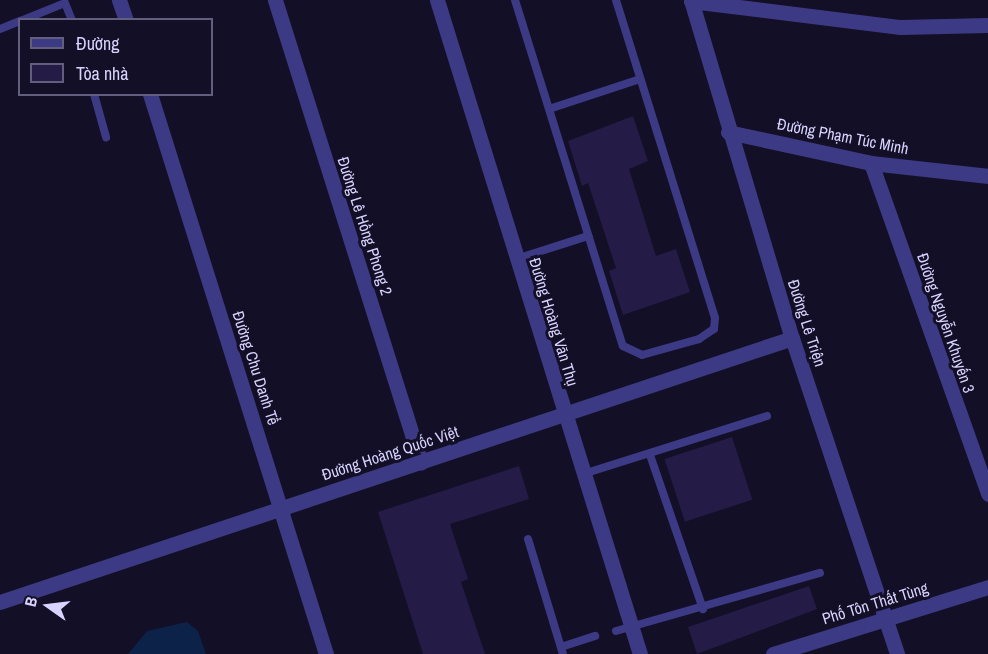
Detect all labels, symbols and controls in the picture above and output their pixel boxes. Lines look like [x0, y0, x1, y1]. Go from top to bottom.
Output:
legend [18, 18, 213, 96]
text: Đường [76, 31, 120, 56]
text: Tòa nhà [76, 61, 129, 86]
street label: Đường Phạm Túc Minh [776, 114, 910, 158]
street label: Đường Lê Hồng Phong 2 [334, 154, 396, 298]
street label: Đường Nguyễn Khuyến 3 [913, 251, 979, 395]
street label: Đường Hoàng Văn Thụ [525, 255, 583, 389]
street label: Đường Lê Triện [784, 277, 830, 369]
street label: Đường Chu Danh Tể [229, 309, 283, 427]
street label: Đường Hoàng Quốc Việt [319, 422, 461, 484]
north arrow [18, 576, 78, 636]
street label: Phố Tôn Thất Tùng [819, 578, 931, 628]
text: B [19, 594, 42, 609]

